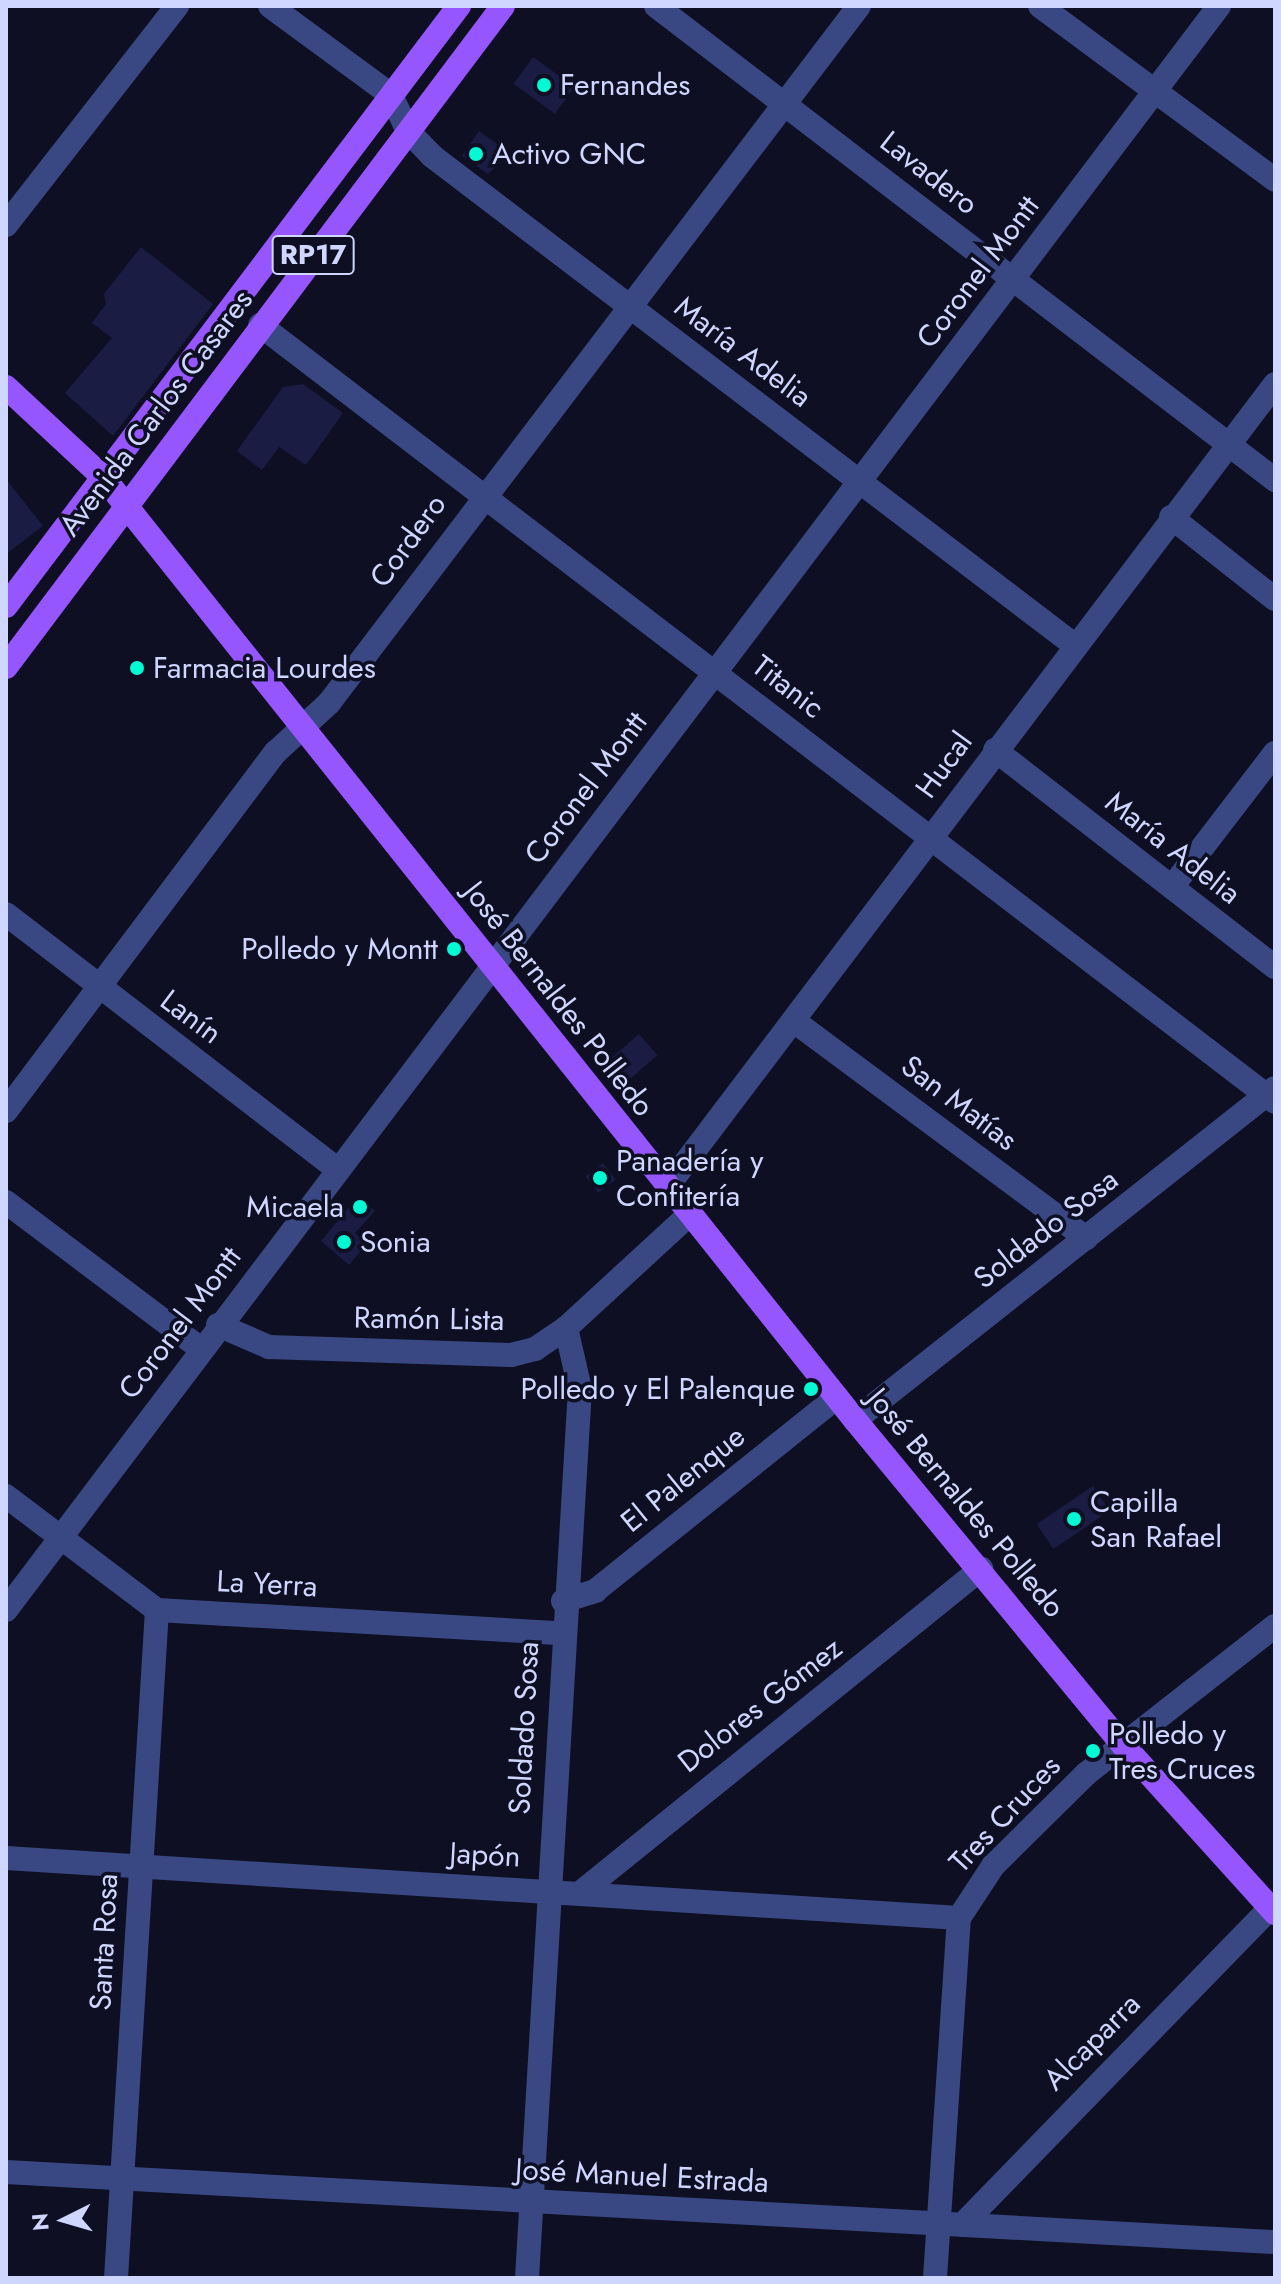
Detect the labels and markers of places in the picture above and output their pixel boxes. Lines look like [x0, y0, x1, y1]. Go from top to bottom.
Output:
place label: Fernandes [560, 67, 690, 103]
marker: Fernandes [535, 76, 553, 94]
place label: Activo GNC [492, 136, 646, 172]
marker: Activo GNC [467, 145, 485, 163]
place label: Farmacia Lourdes [153, 650, 376, 686]
marker: Farmacia Lourdes [128, 659, 146, 677]
place label: Polledo y Montt [241, 931, 438, 967]
marker: Polledo y Montt [445, 940, 463, 958]
place label: Panadería y Confitería [616, 1143, 763, 1214]
marker: Panadería y Confitería [591, 1169, 609, 1187]
place label: Micaela [246, 1189, 344, 1225]
marker: Micaela [351, 1198, 369, 1216]
place label: Sonia [360, 1224, 431, 1260]
marker: Sonia [335, 1233, 353, 1251]
place label: Polledo y El Palenque [520, 1371, 795, 1407]
marker: Polledo y El Palenque [802, 1380, 820, 1398]
place label: Capilla San Rafael [1090, 1484, 1222, 1554]
marker: Capilla San Rafael [1065, 1510, 1083, 1528]
place label: Polledo y Tres Cruces [1109, 1716, 1255, 1786]
marker: Polledo y Tres Cruces [1084, 1742, 1102, 1760]

